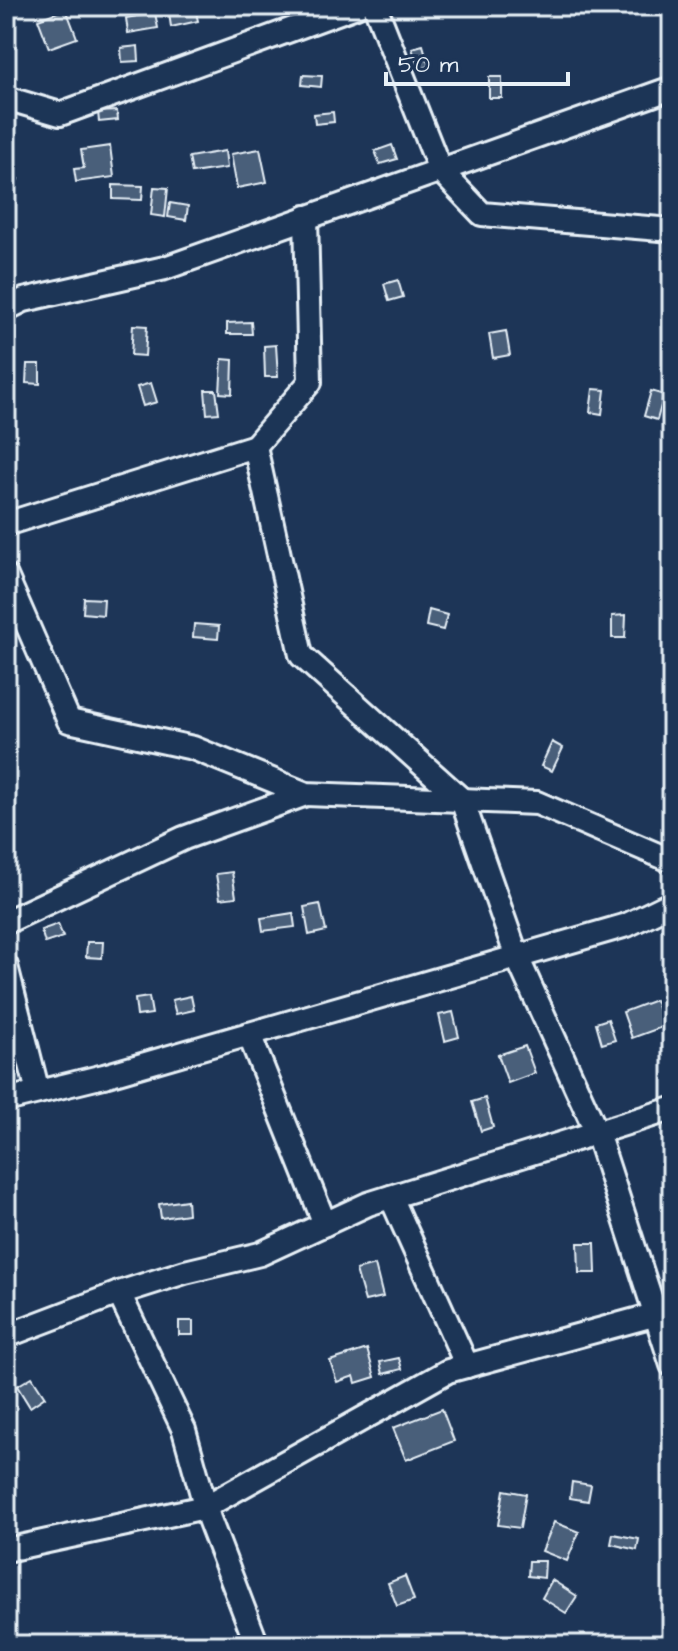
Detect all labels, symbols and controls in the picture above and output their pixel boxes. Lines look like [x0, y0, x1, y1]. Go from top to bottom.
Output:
scale bar [386, 36, 568, 86]
text: 50 m [398, 48, 459, 82]

